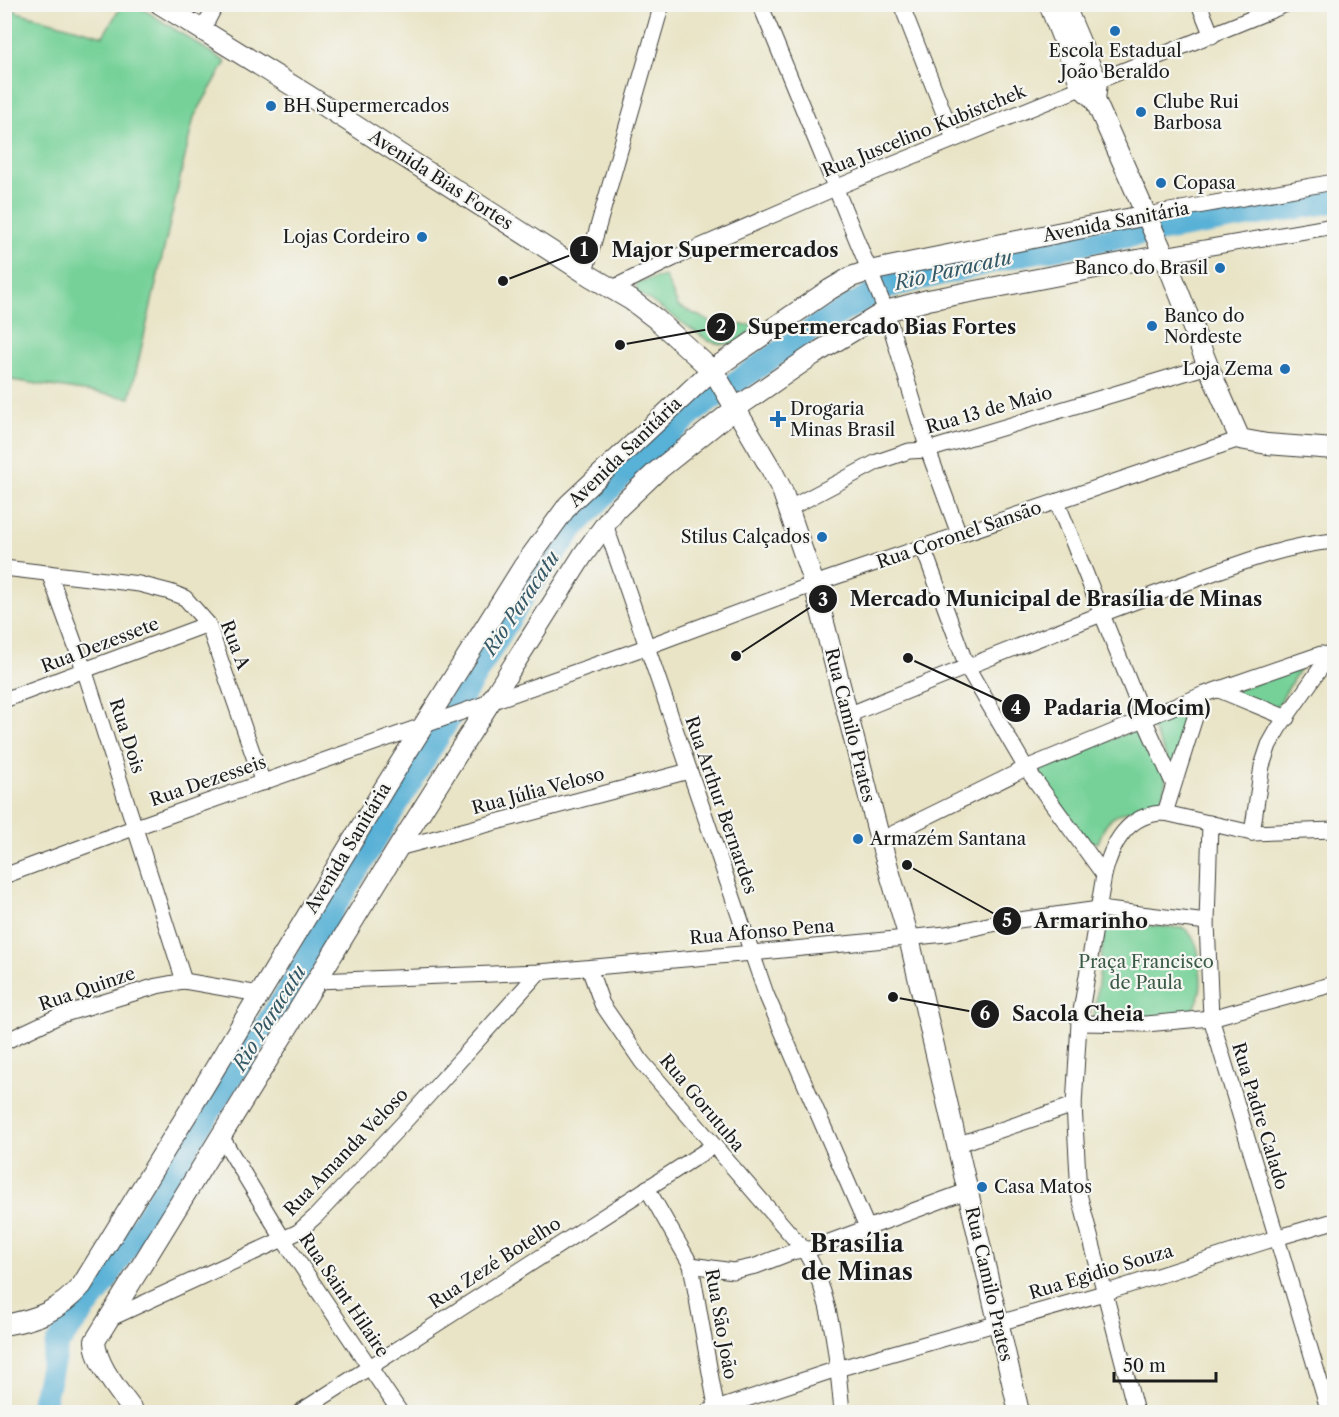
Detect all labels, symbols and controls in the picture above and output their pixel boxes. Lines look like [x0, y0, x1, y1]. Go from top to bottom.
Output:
marker: Escola Estadual João Beraldo [1108, 24, 1122, 38]
place label: Escola Estadual João Beraldo [1048, 40, 1182, 83]
street label: Rua Juscelino Kubistchek [819, 79, 1030, 182]
place label: Clube Rui Barbosa [1153, 91, 1239, 134]
place label: BH Supermercados [283, 95, 449, 117]
marker: BH Supermercados [264, 99, 278, 113]
marker: Clube Rui Barbosa [1134, 105, 1148, 119]
street label: Avenida Bias Fortes [364, 125, 517, 235]
place label: Copasa [1173, 172, 1236, 194]
marker: Copasa [1154, 176, 1168, 190]
street label: Avenida Sanitária [1040, 197, 1192, 247]
place label: Lojas Cordeiro [283, 226, 410, 248]
marker: Lojas Cordeiro [415, 230, 429, 244]
callout: Major Supermercados [569, 231, 850, 269]
text: Major Supermercados [611, 238, 839, 262]
text: 1 [580, 239, 588, 261]
water label: Rio Paracatu [890, 245, 1015, 296]
place label: Banco do Brasil [1074, 257, 1208, 279]
marker: Banco do Brasil [1213, 261, 1227, 275]
place label: Banco do Nordeste [1164, 305, 1245, 348]
callout: Supermercado Bias Fortes [706, 308, 1028, 346]
text: Supermercado Bias Fortes [748, 315, 1016, 339]
text: 2 [716, 316, 726, 338]
marker: Banco do Nordeste [1145, 319, 1159, 333]
place label: Loja Zema [1182, 358, 1274, 380]
marker: Loja Zema [1278, 362, 1292, 376]
street label: Rua 13 de Maio [923, 381, 1055, 439]
street label: Avenida Sanitária [563, 392, 686, 512]
place label: Drogaria Minas Brasil [790, 398, 895, 441]
marker: Drogaria Minas Brasil [771, 412, 785, 426]
street label: Rua Coronel Sansão [874, 496, 1044, 574]
place label: Stilus Calçados [681, 526, 810, 548]
marker: Stilus Calçados [815, 530, 829, 544]
water label: Rio Paracatu [476, 546, 565, 661]
callout: Mercado Municipal de Brasília de Minas [808, 580, 1275, 618]
text: Mercado Municipal de Brasília de Minas [850, 587, 1262, 611]
text: 3 [818, 589, 828, 611]
street label: Rua Dezessete [38, 612, 162, 678]
street label: Rua A [216, 617, 255, 673]
street label: Rua Camilo Prates [820, 646, 880, 804]
callout: Padaria (Mocim) [1001, 689, 1222, 727]
street label: Rua Dois [105, 696, 149, 776]
text: Padaria (Mocim) [1044, 696, 1210, 720]
text: 4 [1011, 697, 1021, 719]
street label: Rua Arthur Bernardes [680, 713, 762, 897]
street label: Rua Dezesseis [147, 751, 269, 811]
street label: Rua Júlia Veloso [469, 763, 607, 819]
street label: Avenida Sanitária [300, 778, 396, 918]
place label: Armazém Santana [869, 828, 1027, 850]
marker: Armazém Santana [851, 832, 865, 846]
callout: Armarinho [992, 902, 1160, 940]
text: Armarinho [1033, 909, 1148, 933]
text: 5 [1002, 910, 1012, 932]
street label: Rua Afonso Pena [689, 915, 836, 949]
park label: Praça Francisco de Paula [1078, 951, 1214, 994]
water label: Rio Paracatu [226, 960, 311, 1077]
street label: Rua Quinze [36, 962, 138, 1016]
callout: Sacola Cheia [970, 995, 1156, 1033]
text: Sacola Cheia [1012, 1002, 1144, 1026]
text: 6 [980, 1003, 991, 1025]
street label: Rua Padre Calado [1227, 1040, 1293, 1192]
street label: Rua Gorutuba [655, 1050, 749, 1157]
street label: Rua Amanda Veloso [279, 1083, 413, 1221]
place label: Casa Matos [994, 1176, 1092, 1198]
marker: Casa Matos [975, 1180, 989, 1194]
street label: Rua Camilo Prates [960, 1204, 1018, 1364]
street label: Rua Zezé Botelho [425, 1212, 565, 1314]
street label: Rua Saint Hilaire [294, 1229, 394, 1361]
district label: Brasília de Minas [801, 1229, 913, 1286]
street label: Rua Egidio Souza [1026, 1239, 1176, 1304]
street label: Rua São João [700, 1267, 742, 1381]
scale bar [1114, 1345, 1216, 1383]
text: 50 m [1123, 1355, 1166, 1377]

